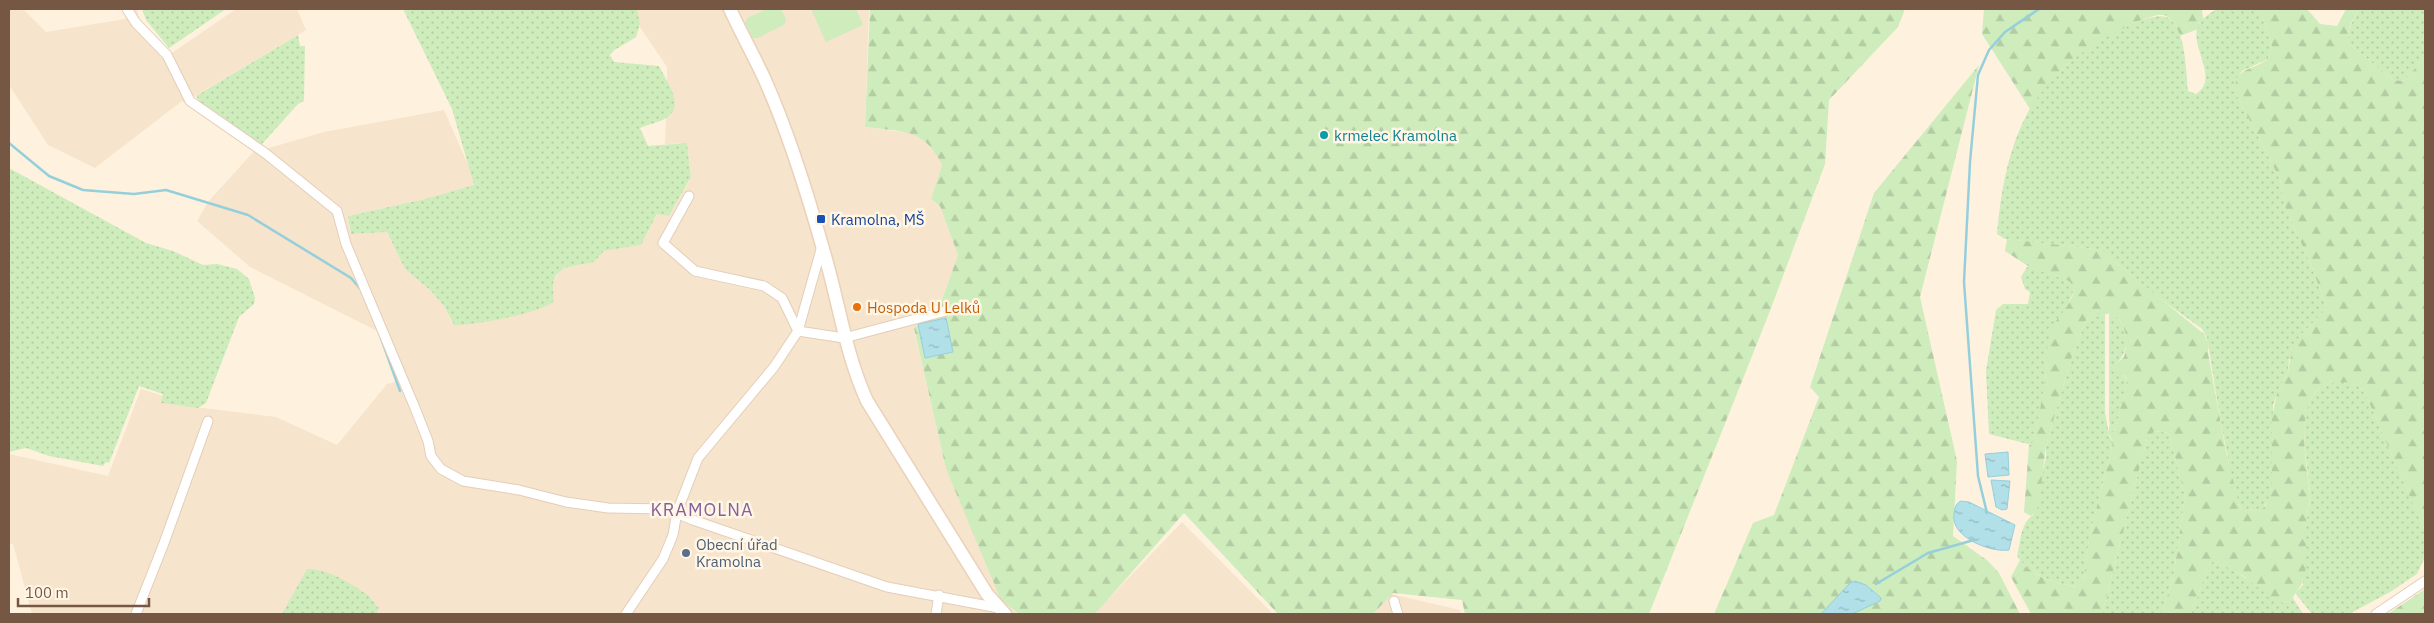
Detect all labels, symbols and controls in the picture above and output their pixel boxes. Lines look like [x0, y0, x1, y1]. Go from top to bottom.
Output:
place label: krmelec Kramolna [1334, 126, 1457, 145]
marker: krmelec Kramolna [1318, 129, 1330, 141]
place label: Kramolna, MŠ [831, 210, 925, 229]
marker: Kramolna, MŠ [815, 213, 827, 225]
place label: Hospoda U Lelků [867, 298, 980, 317]
marker: Hospoda U Lelků [851, 301, 863, 313]
district label: KRAMOLNA [650, 498, 754, 521]
place label: Obecní úřad Kramolna [696, 535, 778, 571]
marker: Obecní úřad Kramolna [680, 547, 692, 559]
scale bar [18, 576, 149, 608]
text: 100 m [25, 583, 69, 602]

